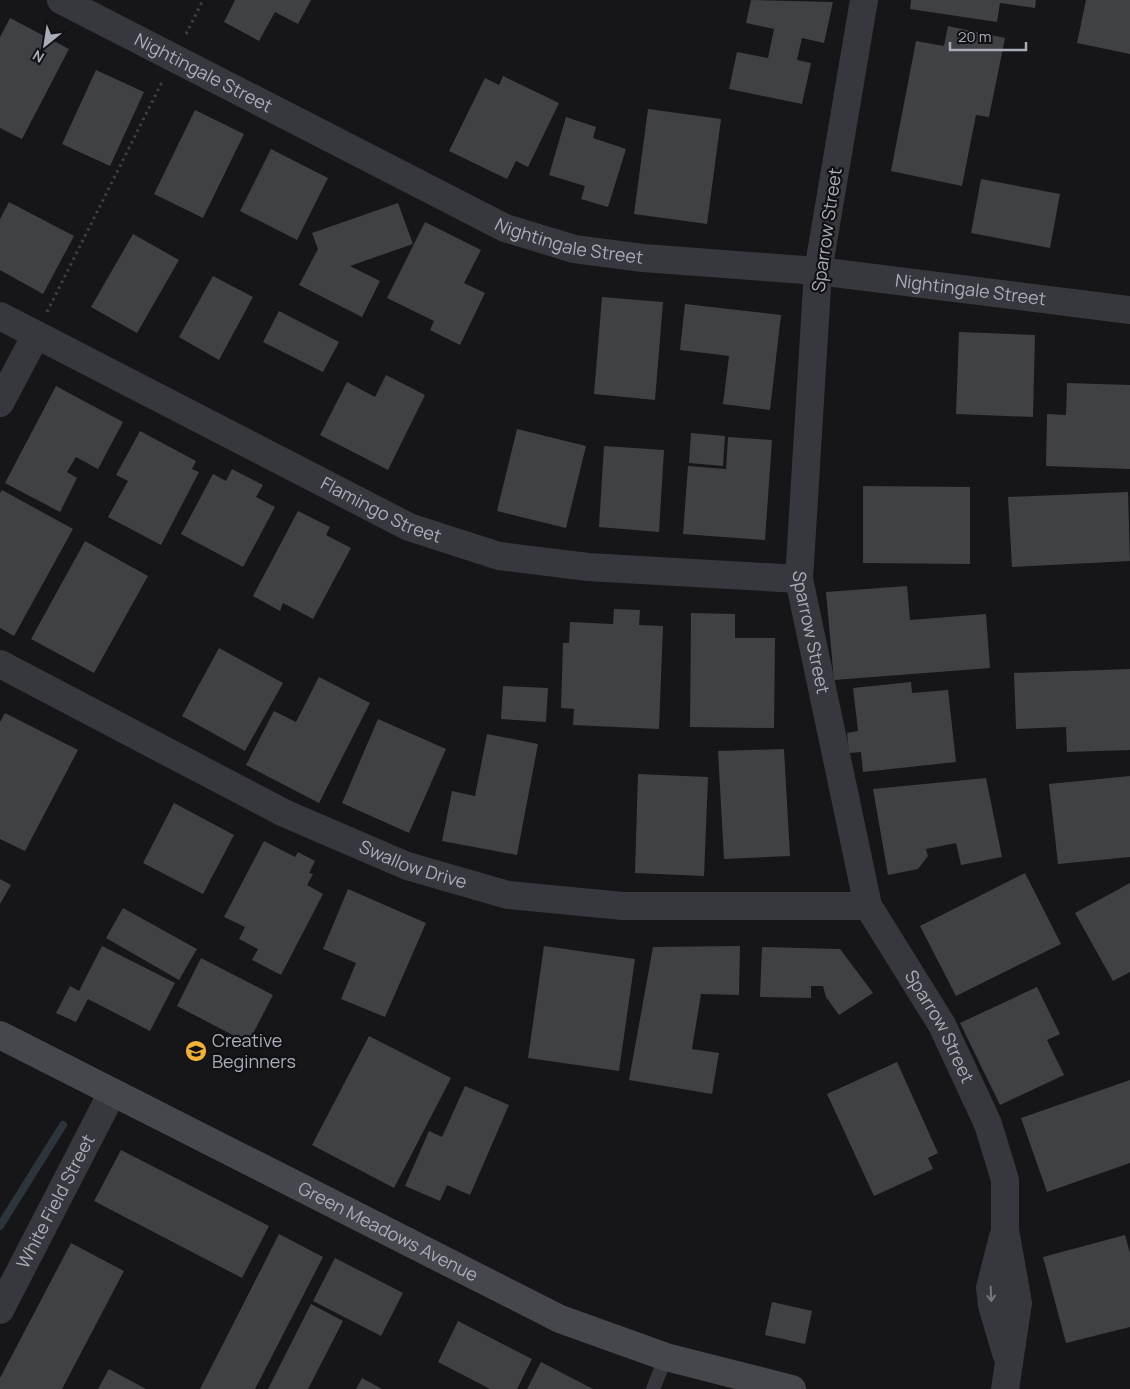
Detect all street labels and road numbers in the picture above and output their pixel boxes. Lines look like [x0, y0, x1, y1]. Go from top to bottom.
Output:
street label: Nightingale Street [131, 27, 277, 118]
street label: Sparrow Street [805, 166, 847, 293]
street label: Nightingale Street [491, 212, 645, 269]
street label: Nightingale Street [894, 268, 1047, 310]
street label: Flamingo Street [317, 471, 445, 548]
street label: Sparrow Street [788, 570, 836, 696]
street label: Swallow Drive [356, 834, 470, 894]
street label: Sparrow Street [900, 965, 980, 1087]
street label: White Field Street [10, 1130, 100, 1272]
street label: Green Meadows Avenue [294, 1175, 482, 1287]

